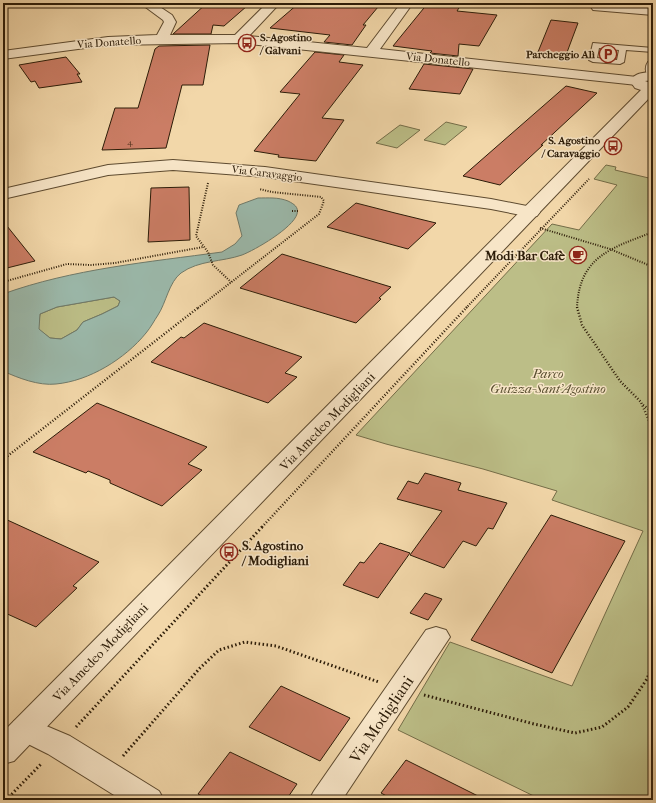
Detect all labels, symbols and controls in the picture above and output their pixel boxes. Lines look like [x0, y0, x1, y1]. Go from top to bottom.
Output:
place label: S. Agostino / Galvani [259, 31, 312, 57]
bus stop icon: S. Agostino / Galvani [237, 33, 257, 53]
street label: Via Donatello [76, 34, 142, 51]
parking icon: Parcheggio Alì [598, 44, 618, 64]
place label: Parcheggio Alì [526, 48, 596, 61]
street label: Via Donatello [404, 50, 471, 69]
place label: S. Agostino / Caravaggio [541, 134, 600, 160]
bus stop icon: S. Agostino / Caravaggio [603, 136, 623, 156]
house number: 4 [127, 137, 133, 147]
street label: Via Caravaggio [230, 163, 303, 184]
cafe icon: Modi Bar Cafè [568, 245, 588, 265]
place label: Modi Bar Cafè [484, 248, 566, 263]
park label: Parco Guizza-Sant'Agostino [490, 366, 606, 396]
street label: Via Amedeo Modigliani [276, 369, 378, 474]
place label: S. Agostino / Modigliani [241, 538, 309, 569]
bus stop icon: S. Agostino / Modigliani [219, 542, 239, 562]
street label: Via Amedeo Modigliani [49, 600, 151, 705]
street label: Via Modigliani [345, 672, 418, 767]

